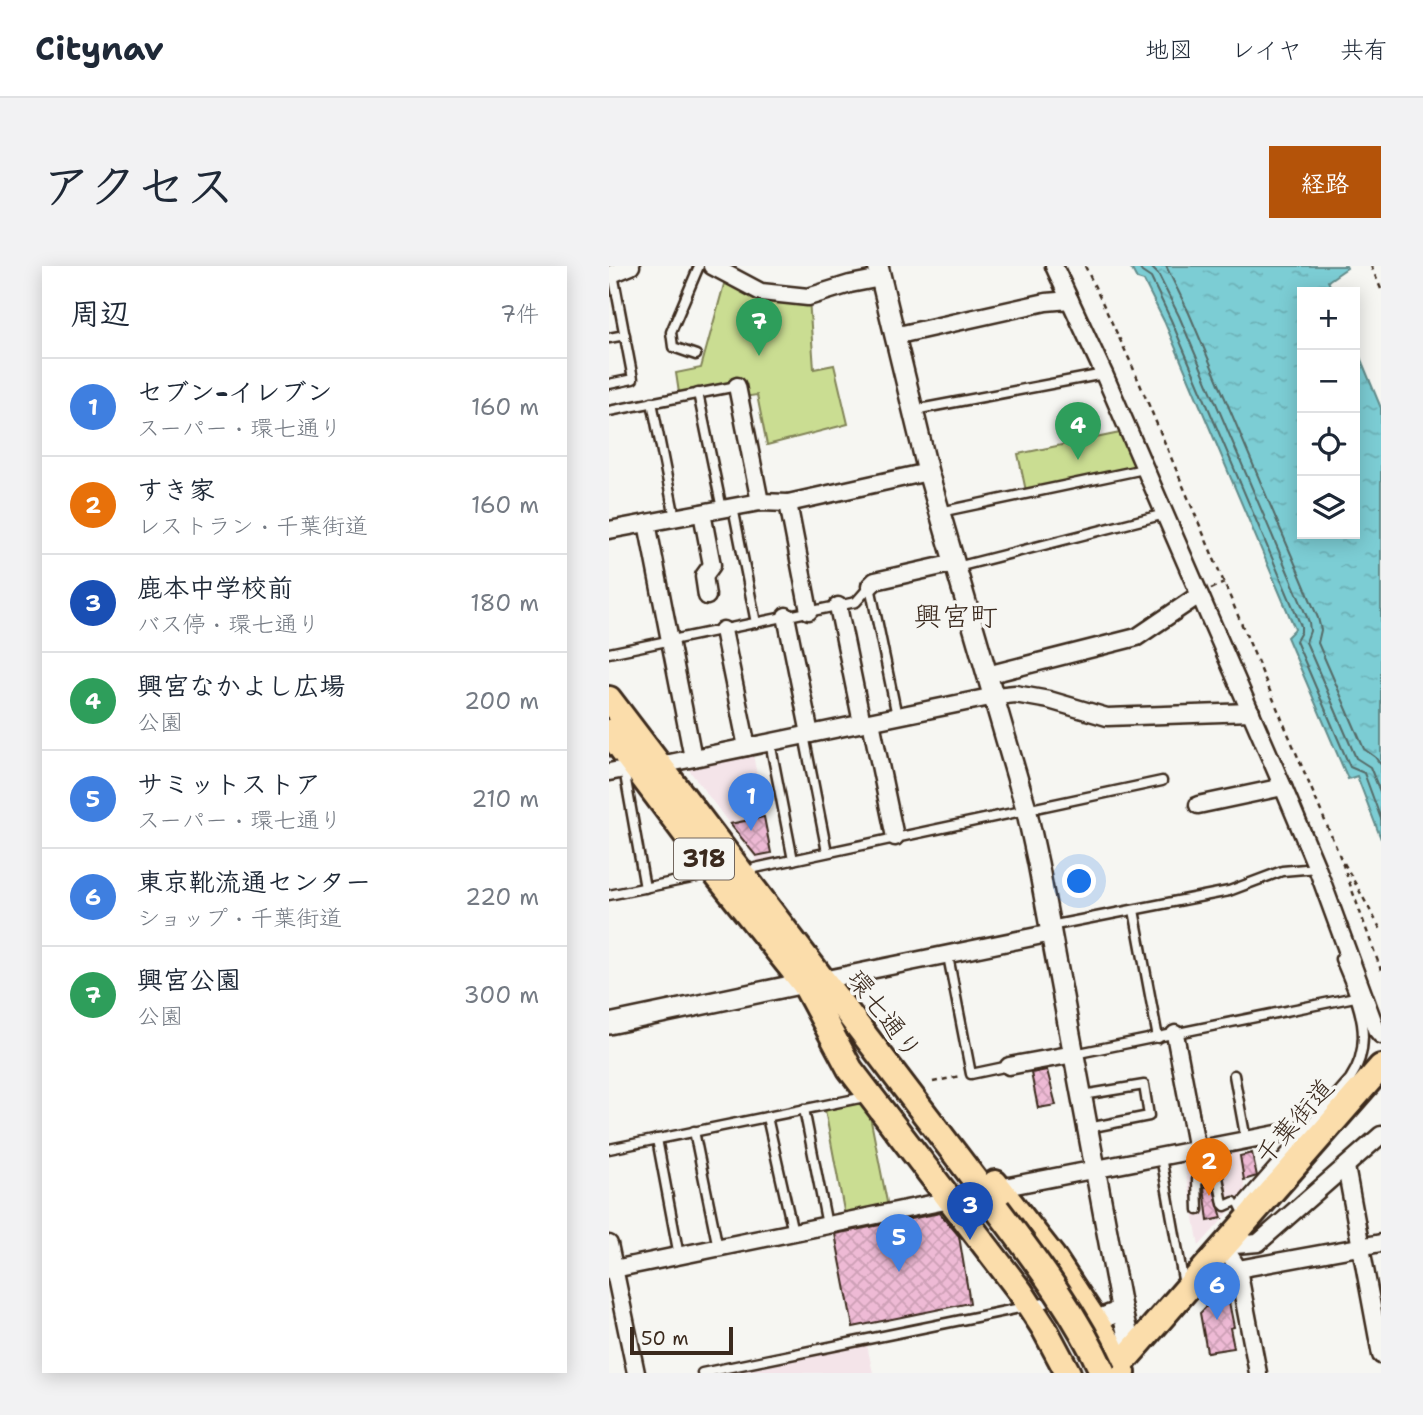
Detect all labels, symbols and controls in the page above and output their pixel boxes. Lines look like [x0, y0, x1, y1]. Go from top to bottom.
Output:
text: Citynav [35, 26, 164, 71]
text: 地図 [1145, 34, 1193, 66]
text: レイヤ [1231, 34, 1302, 66]
text: 共有 [1340, 34, 1388, 66]
button: 経路 [1269, 146, 1381, 218]
text: アクセス [42, 153, 235, 219]
map controls [1297, 287, 1360, 539]
button: + [1297, 287, 1360, 350]
text: 周辺 [70, 293, 130, 334]
pin: 7 [736, 298, 782, 356]
text: 7件 [500, 299, 539, 329]
button: − [1297, 350, 1360, 413]
text: セブン-イレブン [137, 374, 333, 409]
text: 1 [88, 392, 98, 422]
text: 160 m [471, 392, 539, 422]
pin: 4 [1055, 402, 1101, 460]
text: スーパー · 環七通り [137, 413, 342, 443]
button: locate [1297, 413, 1360, 476]
text: すき家 [137, 472, 215, 507]
button: layers [1297, 476, 1360, 539]
text: 2 [85, 490, 101, 520]
text: 160 m [471, 490, 539, 520]
text: レストラン · 千葉街道 [137, 511, 368, 541]
text: 鹿本中学校前 [137, 570, 293, 605]
text: 3 [85, 588, 101, 618]
text: 180 m [470, 588, 539, 618]
district label: 興宮町 [914, 597, 998, 635]
text: バス停 · 環七通り [137, 609, 320, 639]
text: 興宮なかよし広場 [137, 668, 346, 703]
text: 4 [85, 686, 101, 716]
text: 200 m [464, 686, 539, 716]
text: 公園 [137, 707, 183, 737]
text: サミットストア [137, 766, 321, 801]
pin: 1 [728, 773, 774, 831]
text: 5 [86, 784, 100, 814]
text: 210 m [471, 784, 539, 814]
text: スーパー · 環七通り [137, 805, 342, 835]
road number: 318 [674, 838, 734, 880]
text: 東京靴流通センター [137, 864, 371, 899]
your location [1062, 864, 1096, 898]
text: 6 [85, 882, 101, 912]
text: 220 m [465, 882, 539, 912]
text: ショップ · 千葉街道 [137, 903, 342, 933]
text: 興宮公園 [137, 962, 241, 997]
street label: 環七通り [840, 962, 930, 1066]
text: 7 [85, 980, 101, 1010]
text: 300 m [464, 980, 539, 1010]
text: 公園 [137, 1001, 183, 1031]
street label: 千葉街道 [1247, 1070, 1341, 1172]
pin: 2 [1186, 1138, 1232, 1196]
pin: 3 [947, 1182, 993, 1240]
pin: 5 [876, 1214, 922, 1272]
pin: 6 [1194, 1262, 1240, 1320]
scale bar [630, 1324, 733, 1356]
text: 50 m [641, 1326, 689, 1351]

